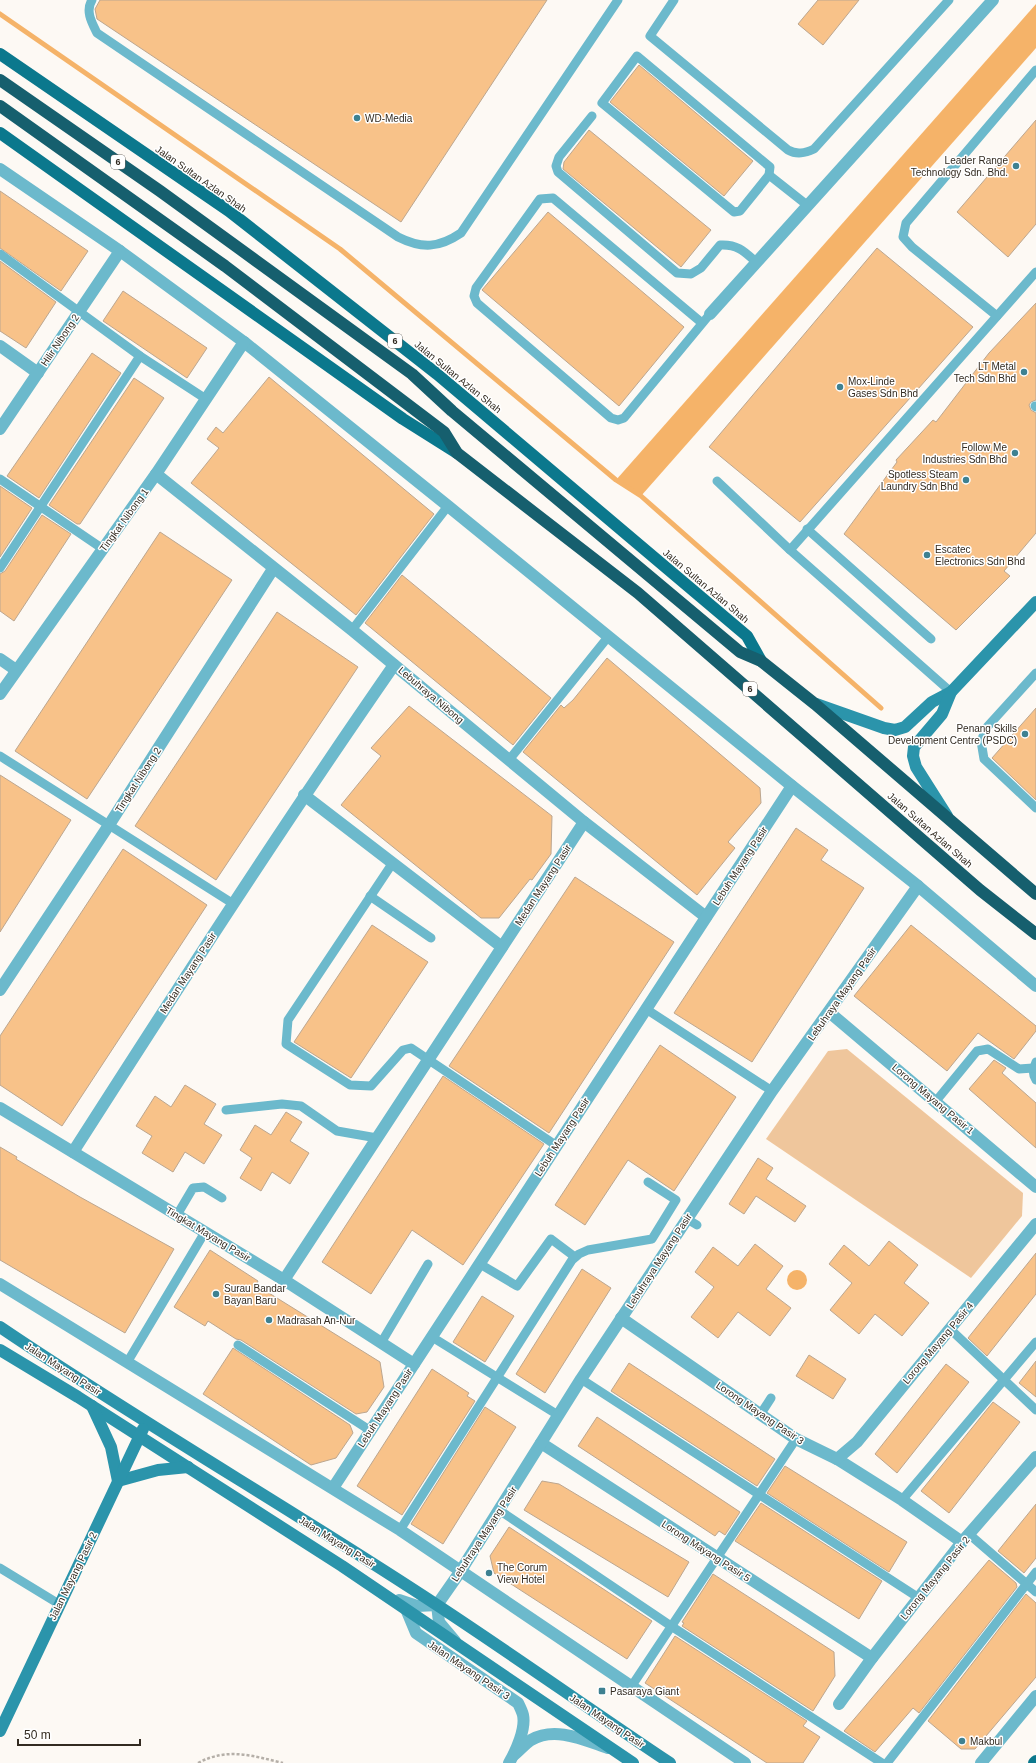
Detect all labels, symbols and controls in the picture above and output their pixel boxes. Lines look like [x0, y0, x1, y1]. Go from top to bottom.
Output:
marker: WD-Media [352, 113, 362, 123]
place label: WD-Media [365, 113, 413, 124]
street label: Jalan Sultan Azlan Shah [153, 143, 249, 215]
road number: 6 [111, 155, 125, 169]
place label: Leader Range Technology Sdn. Bhd. [911, 155, 1008, 178]
marker: Leader Range Technology Sdn. Bhd. [1011, 161, 1021, 171]
street label: Hilir Nibong 2 [39, 312, 82, 368]
road number: 6 [388, 334, 402, 348]
street label: Jalan Sultan Azlan Shah [412, 339, 504, 415]
place label: LT Metal Tech Sdn Bhd [954, 361, 1016, 384]
marker: LT Metal Tech Sdn Bhd [1019, 367, 1029, 377]
place label: Mox-Linde Gases Sdn Bhd [848, 376, 918, 399]
marker: Mox-Linde Gases Sdn Bhd [835, 382, 845, 392]
place label: Follow Me Industries Sdn Bhd [923, 442, 1007, 465]
marker: Follow Me Industries Sdn Bhd [1010, 448, 1020, 458]
place label: Spotless Steam Laundry Sdn Bhd [881, 469, 958, 492]
marker: Spotless Steam Laundry Sdn Bhd [961, 475, 971, 485]
street label: Tingkat Nibong 1 [97, 486, 151, 554]
place label: Escatec Electronics Sdn Bhd [935, 544, 1025, 567]
street label: Jalan Sultan Azlan Shah [661, 547, 751, 625]
marker: Escatec Electronics Sdn Bhd [922, 550, 932, 560]
street label: Lebuhraya Nibong [396, 665, 466, 725]
road number: 6 [743, 682, 757, 696]
place label: Penang Skills Development Centre (PSDC) [888, 723, 1017, 746]
marker: Penang Skills Development Centre (PSDC) [1020, 729, 1030, 739]
street label: Tingkat Nibong 2 [113, 745, 163, 815]
street label: Jalan Sultan Azlan Shah [885, 790, 975, 870]
street label: Lebuh Mayang Pasir [710, 824, 770, 907]
street label: Medan Mayang Pasir [513, 842, 574, 928]
street label: Medan Mayang Pasir [158, 930, 219, 1016]
street label: Lebuhraya Mayang Pasir [806, 945, 879, 1043]
street label: Lorong Mayang Pasir 1 [890, 1062, 976, 1137]
street label: Lebuh Mayang Pasir [532, 1095, 592, 1178]
street label: Tingkat Mayang Pasir [164, 1204, 253, 1264]
street label: Lebuhraya Mayang Pasir [624, 1211, 694, 1311]
place label: Surau Bandar Bayan Baru [224, 1283, 286, 1306]
marker: Surau Bandar Bayan Baru [211, 1289, 221, 1299]
street label: Lorong Mayang Pasir 4 [901, 1300, 976, 1386]
marker: Madrasah An-Nur [264, 1315, 274, 1325]
place label: Madrasah An-Nur [277, 1315, 356, 1326]
street label: Jalan Mayang Pasir [23, 1340, 103, 1398]
street label: Lebuh Mayang Pasir [355, 1366, 415, 1449]
street label: Lorong Mayang Pasir 3 [714, 1380, 806, 1447]
street label: Lebuhraya Mayang Pasir [449, 1484, 519, 1584]
street label: Jalan Mayang Pasir [297, 1514, 378, 1570]
street label: Lorong Mayang Pasir 5 [660, 1518, 753, 1584]
street label: Jalan Mayang Pasir 2 [47, 1530, 99, 1622]
street label: Lorong Mayang Pasir 2 [898, 1534, 972, 1622]
place label: The Corum View Hotel [497, 1562, 547, 1585]
marker: The Corum View Hotel [484, 1568, 494, 1578]
street label: Jalan Mayang Pasir 3 [426, 1639, 512, 1702]
marker: Pasaraya Giant [597, 1686, 607, 1696]
place label: Pasaraya Giant [610, 1686, 679, 1697]
street label: Jalan Mayang Pasir [568, 1692, 647, 1750]
scale bar [18, 1721, 140, 1747]
text: 50 m [24, 1728, 51, 1742]
marker: Makbul [957, 1736, 967, 1746]
place label: Makbul [970, 1736, 1002, 1747]

